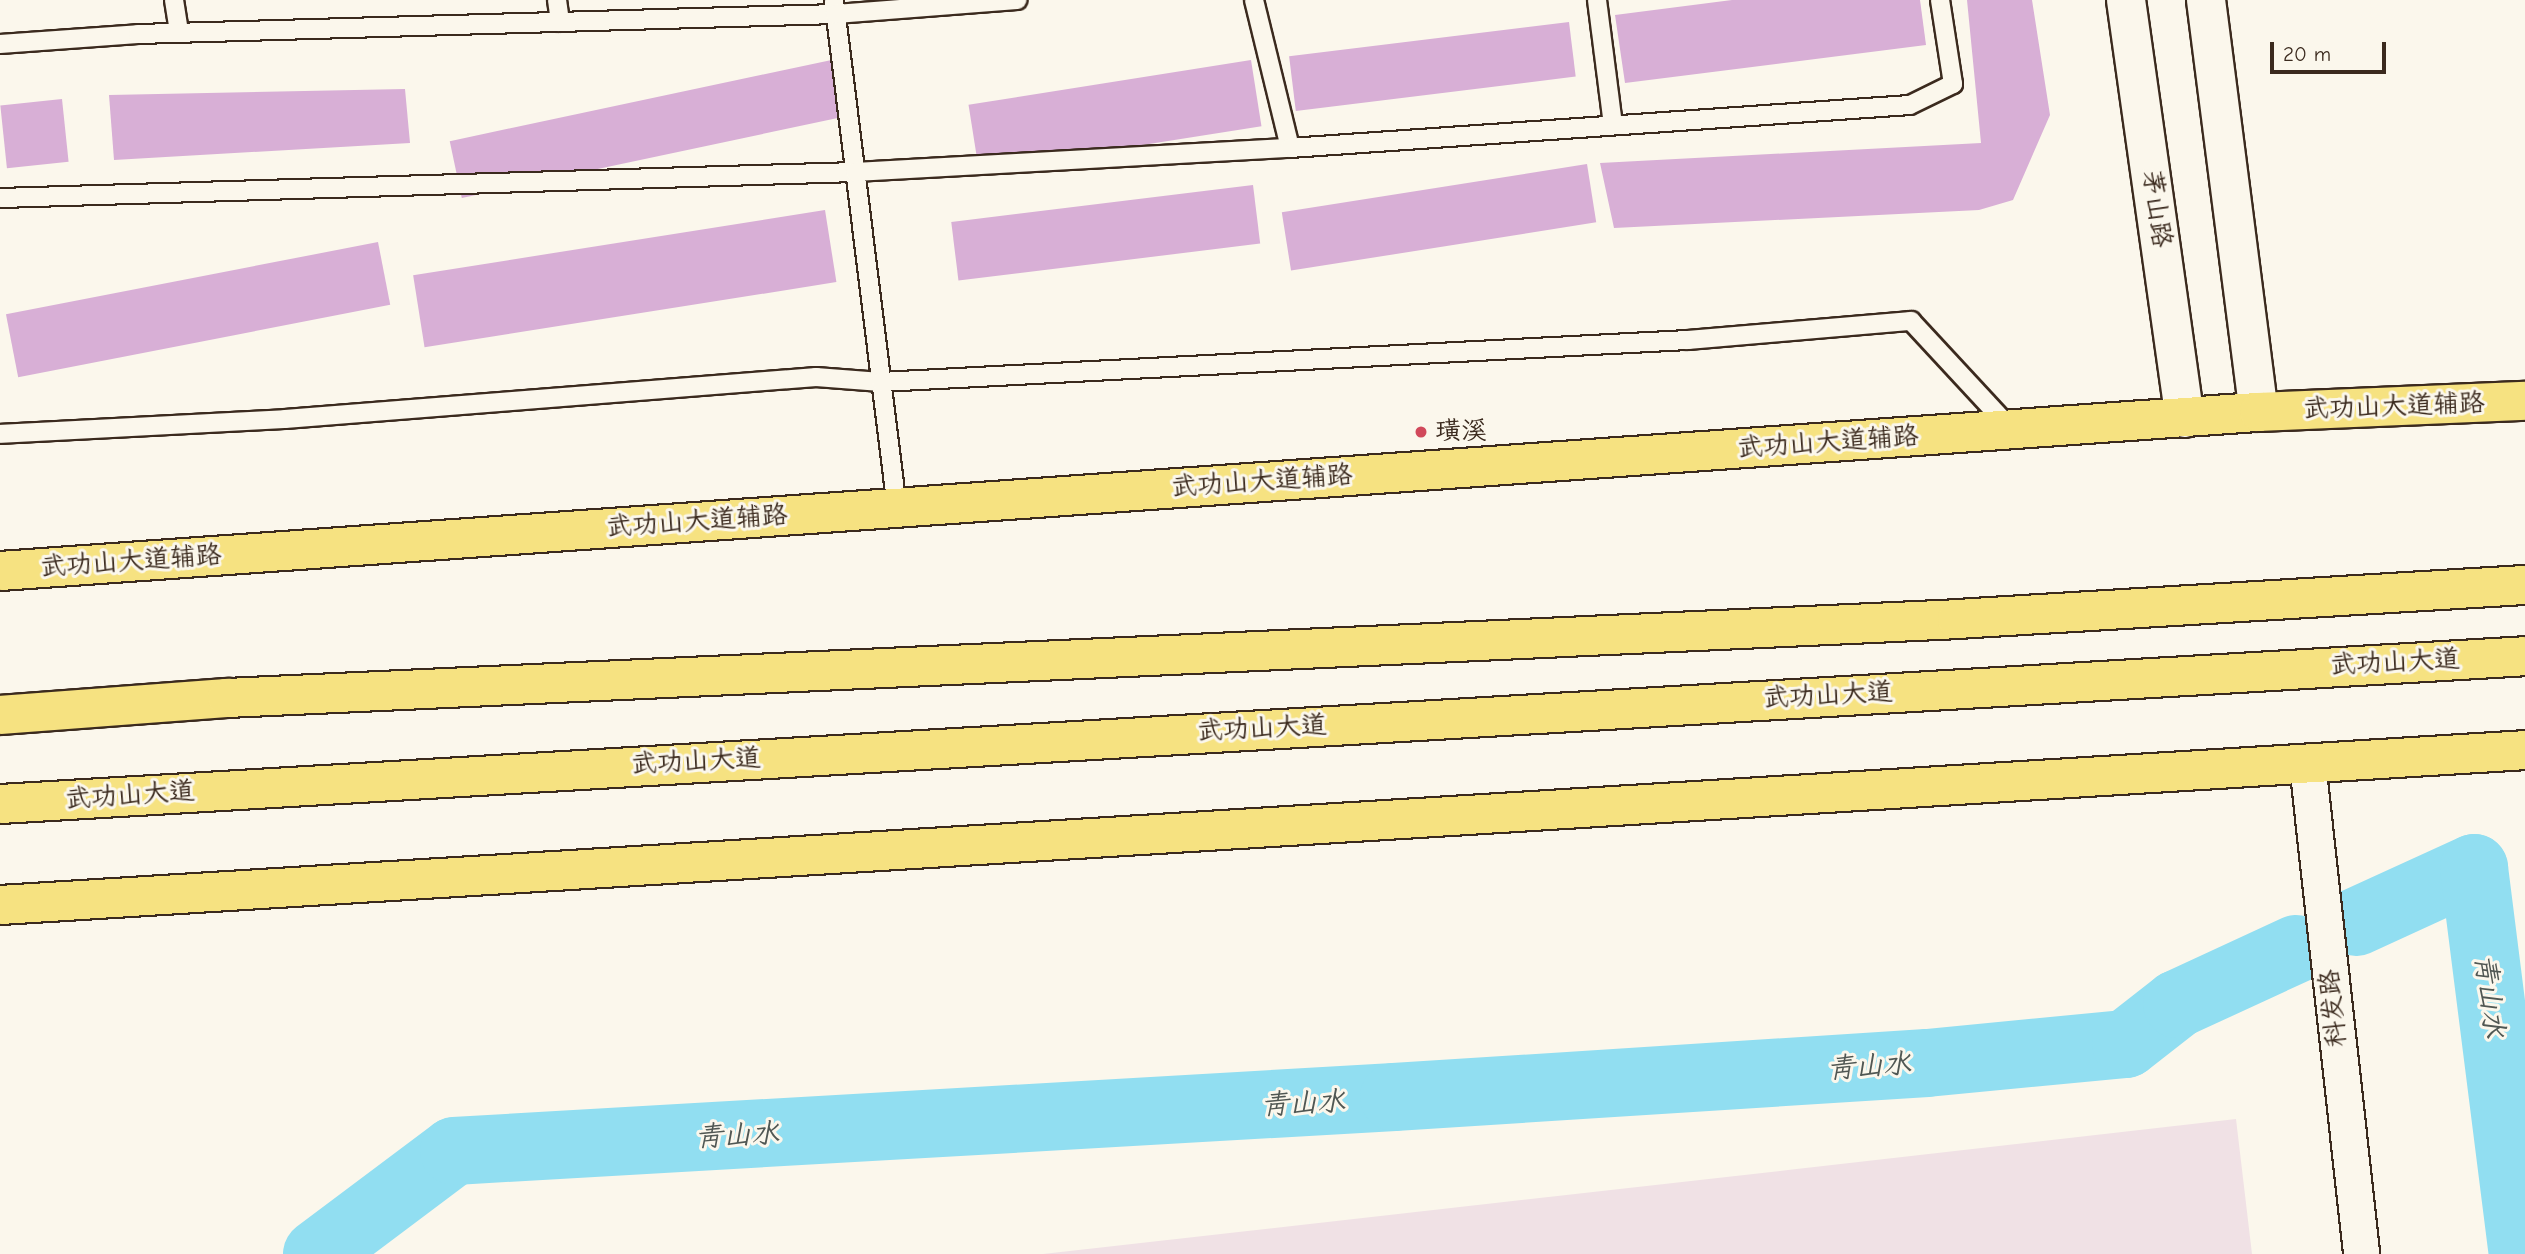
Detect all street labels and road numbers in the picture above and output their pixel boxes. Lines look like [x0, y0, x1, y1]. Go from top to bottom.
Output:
street label: 茅山路 [2135, 168, 2177, 250]
street label: 武功山大道辅路 [2303, 388, 2485, 426]
street label: 武功山大道辅路 [1736, 421, 1920, 465]
street label: 武功山大道辅路 [1170, 460, 1354, 504]
street label: 武功山大道辅路 [605, 500, 789, 544]
street label: 武功山大道辅路 [39, 540, 223, 584]
street label: 武功山大道 [2329, 644, 2461, 682]
street label: 武功山大道 [1762, 677, 1894, 715]
street label: 武功山大道 [1196, 710, 1328, 748]
street label: 武功山大道 [630, 743, 762, 781]
street label: 武功山大道 [64, 776, 196, 816]
street label: 科发路 [2314, 968, 2354, 1048]

